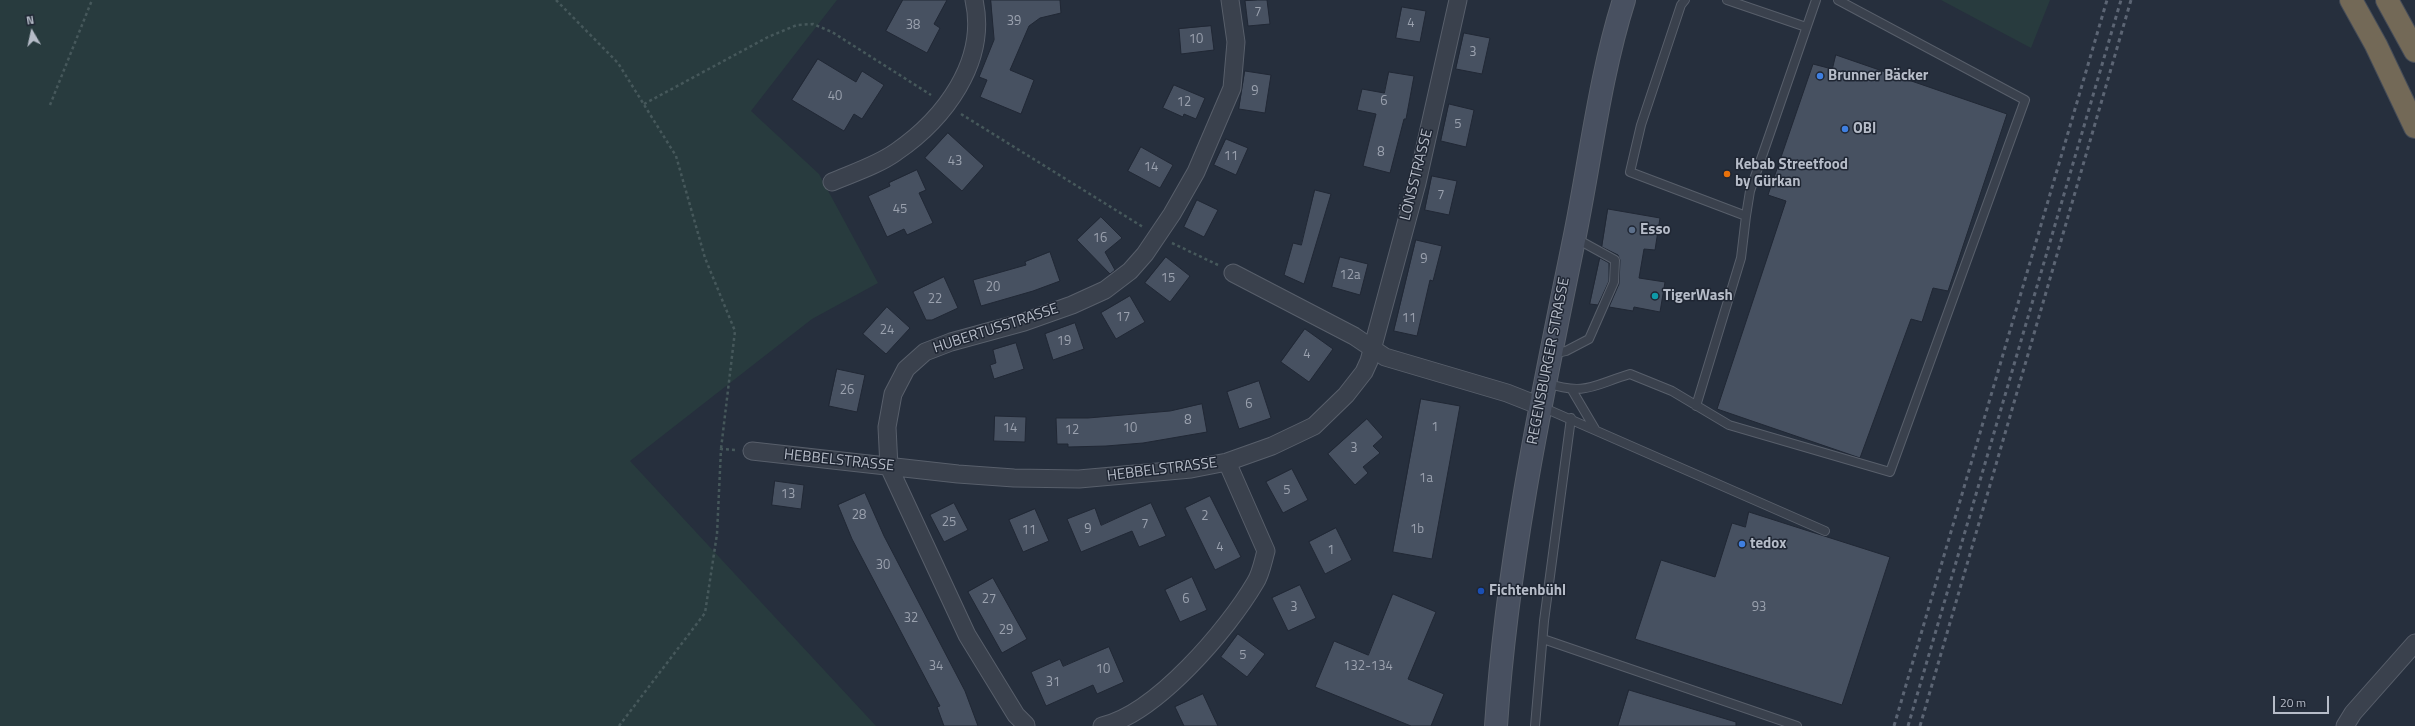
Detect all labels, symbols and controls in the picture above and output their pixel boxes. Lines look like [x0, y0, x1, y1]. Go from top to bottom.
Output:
house number: 7 [1254, 5, 1262, 21]
north arrow [12, 12, 52, 52]
text: N [25, 12, 35, 29]
house number: 39 [1007, 14, 1021, 30]
house number: 4 [1407, 16, 1415, 32]
house number: 38 [906, 18, 920, 34]
house number: 10 [1189, 32, 1203, 48]
house number: 3 [1469, 45, 1477, 61]
place label: Brunner Bäcker [1828, 67, 1928, 85]
marker: Brunner Bäcker [1815, 71, 1825, 81]
house number: 9 [1251, 84, 1259, 100]
house number: 40 [828, 89, 842, 105]
house number: 6 [1380, 94, 1388, 110]
house number: 12 [1177, 95, 1191, 111]
house number: 5 [1454, 117, 1462, 133]
place label: OBI [1853, 120, 1876, 138]
marker: OBI [1840, 124, 1850, 134]
street label: LÖNSSTRASSE [1397, 127, 1437, 223]
house number: 8 [1377, 145, 1385, 161]
house number: 11 [1224, 149, 1238, 165]
house number: 43 [948, 154, 962, 170]
place label: Kebab Streetfood by Gürkan [1735, 156, 1848, 191]
house number: 14 [1144, 160, 1158, 176]
marker: Kebab Streetfood by Gürkan [1722, 169, 1732, 179]
house number: 7 [1437, 188, 1445, 204]
house number: 45 [893, 202, 907, 218]
place label: Esso [1640, 221, 1670, 239]
marker: Esso [1627, 225, 1637, 235]
house number: 16 [1093, 231, 1107, 247]
house number: 9 [1420, 252, 1428, 268]
house number: 12a [1339, 268, 1361, 284]
house number: 15 [1161, 271, 1175, 287]
street label: REGENSBURGER STRASSE [1524, 276, 1574, 446]
house number: 20 [986, 280, 1000, 296]
place label: TigerWash [1663, 287, 1733, 305]
marker: TigerWash [1650, 291, 1660, 301]
house number: 22 [928, 292, 942, 308]
street label: HUBERTUSSTRASSE [931, 300, 1061, 358]
house number: 17 [1116, 310, 1130, 326]
house number: 11 [1402, 311, 1416, 327]
house number: 24 [880, 323, 894, 339]
house number: 19 [1057, 334, 1071, 350]
house number: 4 [1303, 347, 1311, 363]
house number: 26 [840, 383, 854, 399]
house number: 6 [1245, 397, 1253, 413]
house number: 8 [1184, 413, 1192, 429]
house number: 1 [1431, 420, 1439, 436]
house number: 14 [1003, 421, 1017, 437]
house number: 10 [1123, 421, 1137, 437]
house number: 12 [1065, 423, 1079, 439]
house number: 3 [1350, 441, 1358, 457]
street label: HEBBELSTRASSE [783, 446, 895, 476]
street label: HEBBELSTRASSE [1106, 454, 1218, 486]
house number: 1a [1419, 471, 1433, 487]
house number: 5 [1283, 483, 1291, 499]
house number: 13 [781, 487, 795, 503]
house number: 28 [852, 508, 866, 524]
house number: 2 [1201, 509, 1209, 525]
house number: 25 [942, 515, 956, 531]
house number: 7 [1141, 517, 1149, 533]
house number: 9 [1084, 522, 1092, 538]
house number: 1b [1410, 522, 1424, 538]
house number: 11 [1022, 523, 1036, 539]
place label: tedox [1750, 535, 1786, 553]
marker: tedox [1737, 539, 1747, 549]
house number: 4 [1216, 540, 1224, 556]
house number: 1 [1327, 543, 1335, 559]
house number: 30 [876, 558, 890, 574]
place label: Fichtenbühl [1489, 582, 1566, 600]
marker: Fichtenbühl [1476, 586, 1486, 596]
house number: 27 [982, 592, 996, 608]
house number: 6 [1182, 592, 1190, 608]
house number: 3 [1290, 600, 1298, 616]
house number: 93 [1752, 600, 1766, 616]
house number: 32 [904, 611, 918, 627]
house number: 29 [999, 623, 1013, 639]
house number: 5 [1239, 648, 1247, 664]
house number: 34 [929, 659, 943, 675]
house number: 132-134 [1343, 659, 1393, 675]
house number: 10 [1096, 662, 1110, 678]
house number: 31 [1046, 675, 1060, 691]
scale bar [2275, 688, 2331, 714]
text: 20 m [2280, 693, 2306, 712]

